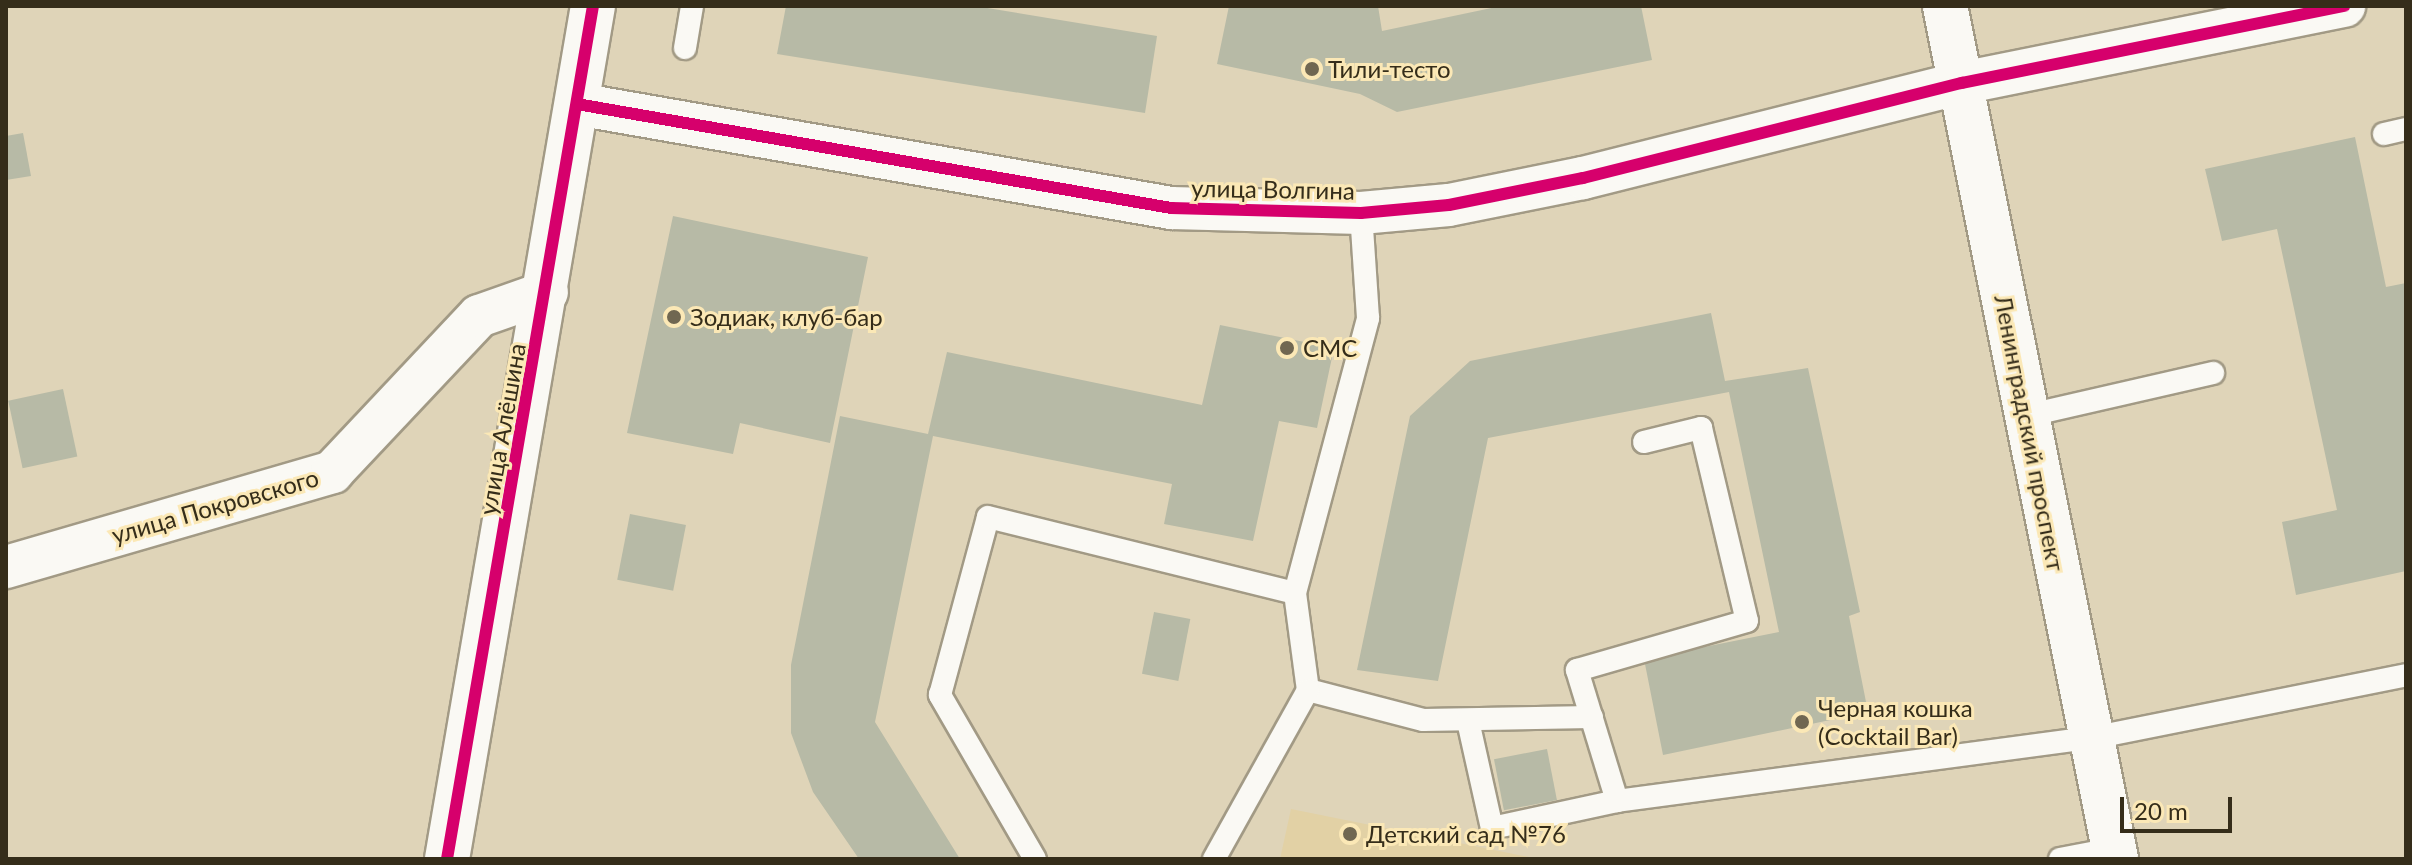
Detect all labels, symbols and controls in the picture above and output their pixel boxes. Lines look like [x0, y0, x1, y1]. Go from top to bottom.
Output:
place label: Тили-тесто [1328, 55, 1451, 83]
marker: Тили-тесто [1303, 60, 1321, 78]
street label: улица Волгина [1191, 173, 1355, 205]
street label: Ленинградский проспект [1989, 292, 2071, 574]
place label: Зодиак, клуб-бар [690, 303, 883, 331]
marker: Зодиак, клуб-бар [665, 308, 683, 326]
place label: СМС [1303, 334, 1357, 362]
marker: СМС [1278, 339, 1296, 357]
street label: улица Алёшина [473, 341, 531, 517]
street label: улица Покровского [108, 463, 322, 549]
place label: Черная кошка (Cocktail Bar) [1818, 694, 1973, 750]
marker: Черная кошка (Cocktail Bar) [1793, 713, 1811, 731]
scale bar [2124, 781, 2236, 831]
text: 20 m [2134, 796, 2188, 825]
place label: Детский сад №76 [1366, 820, 1566, 848]
marker: Детский сад №76 [1341, 825, 1359, 843]

